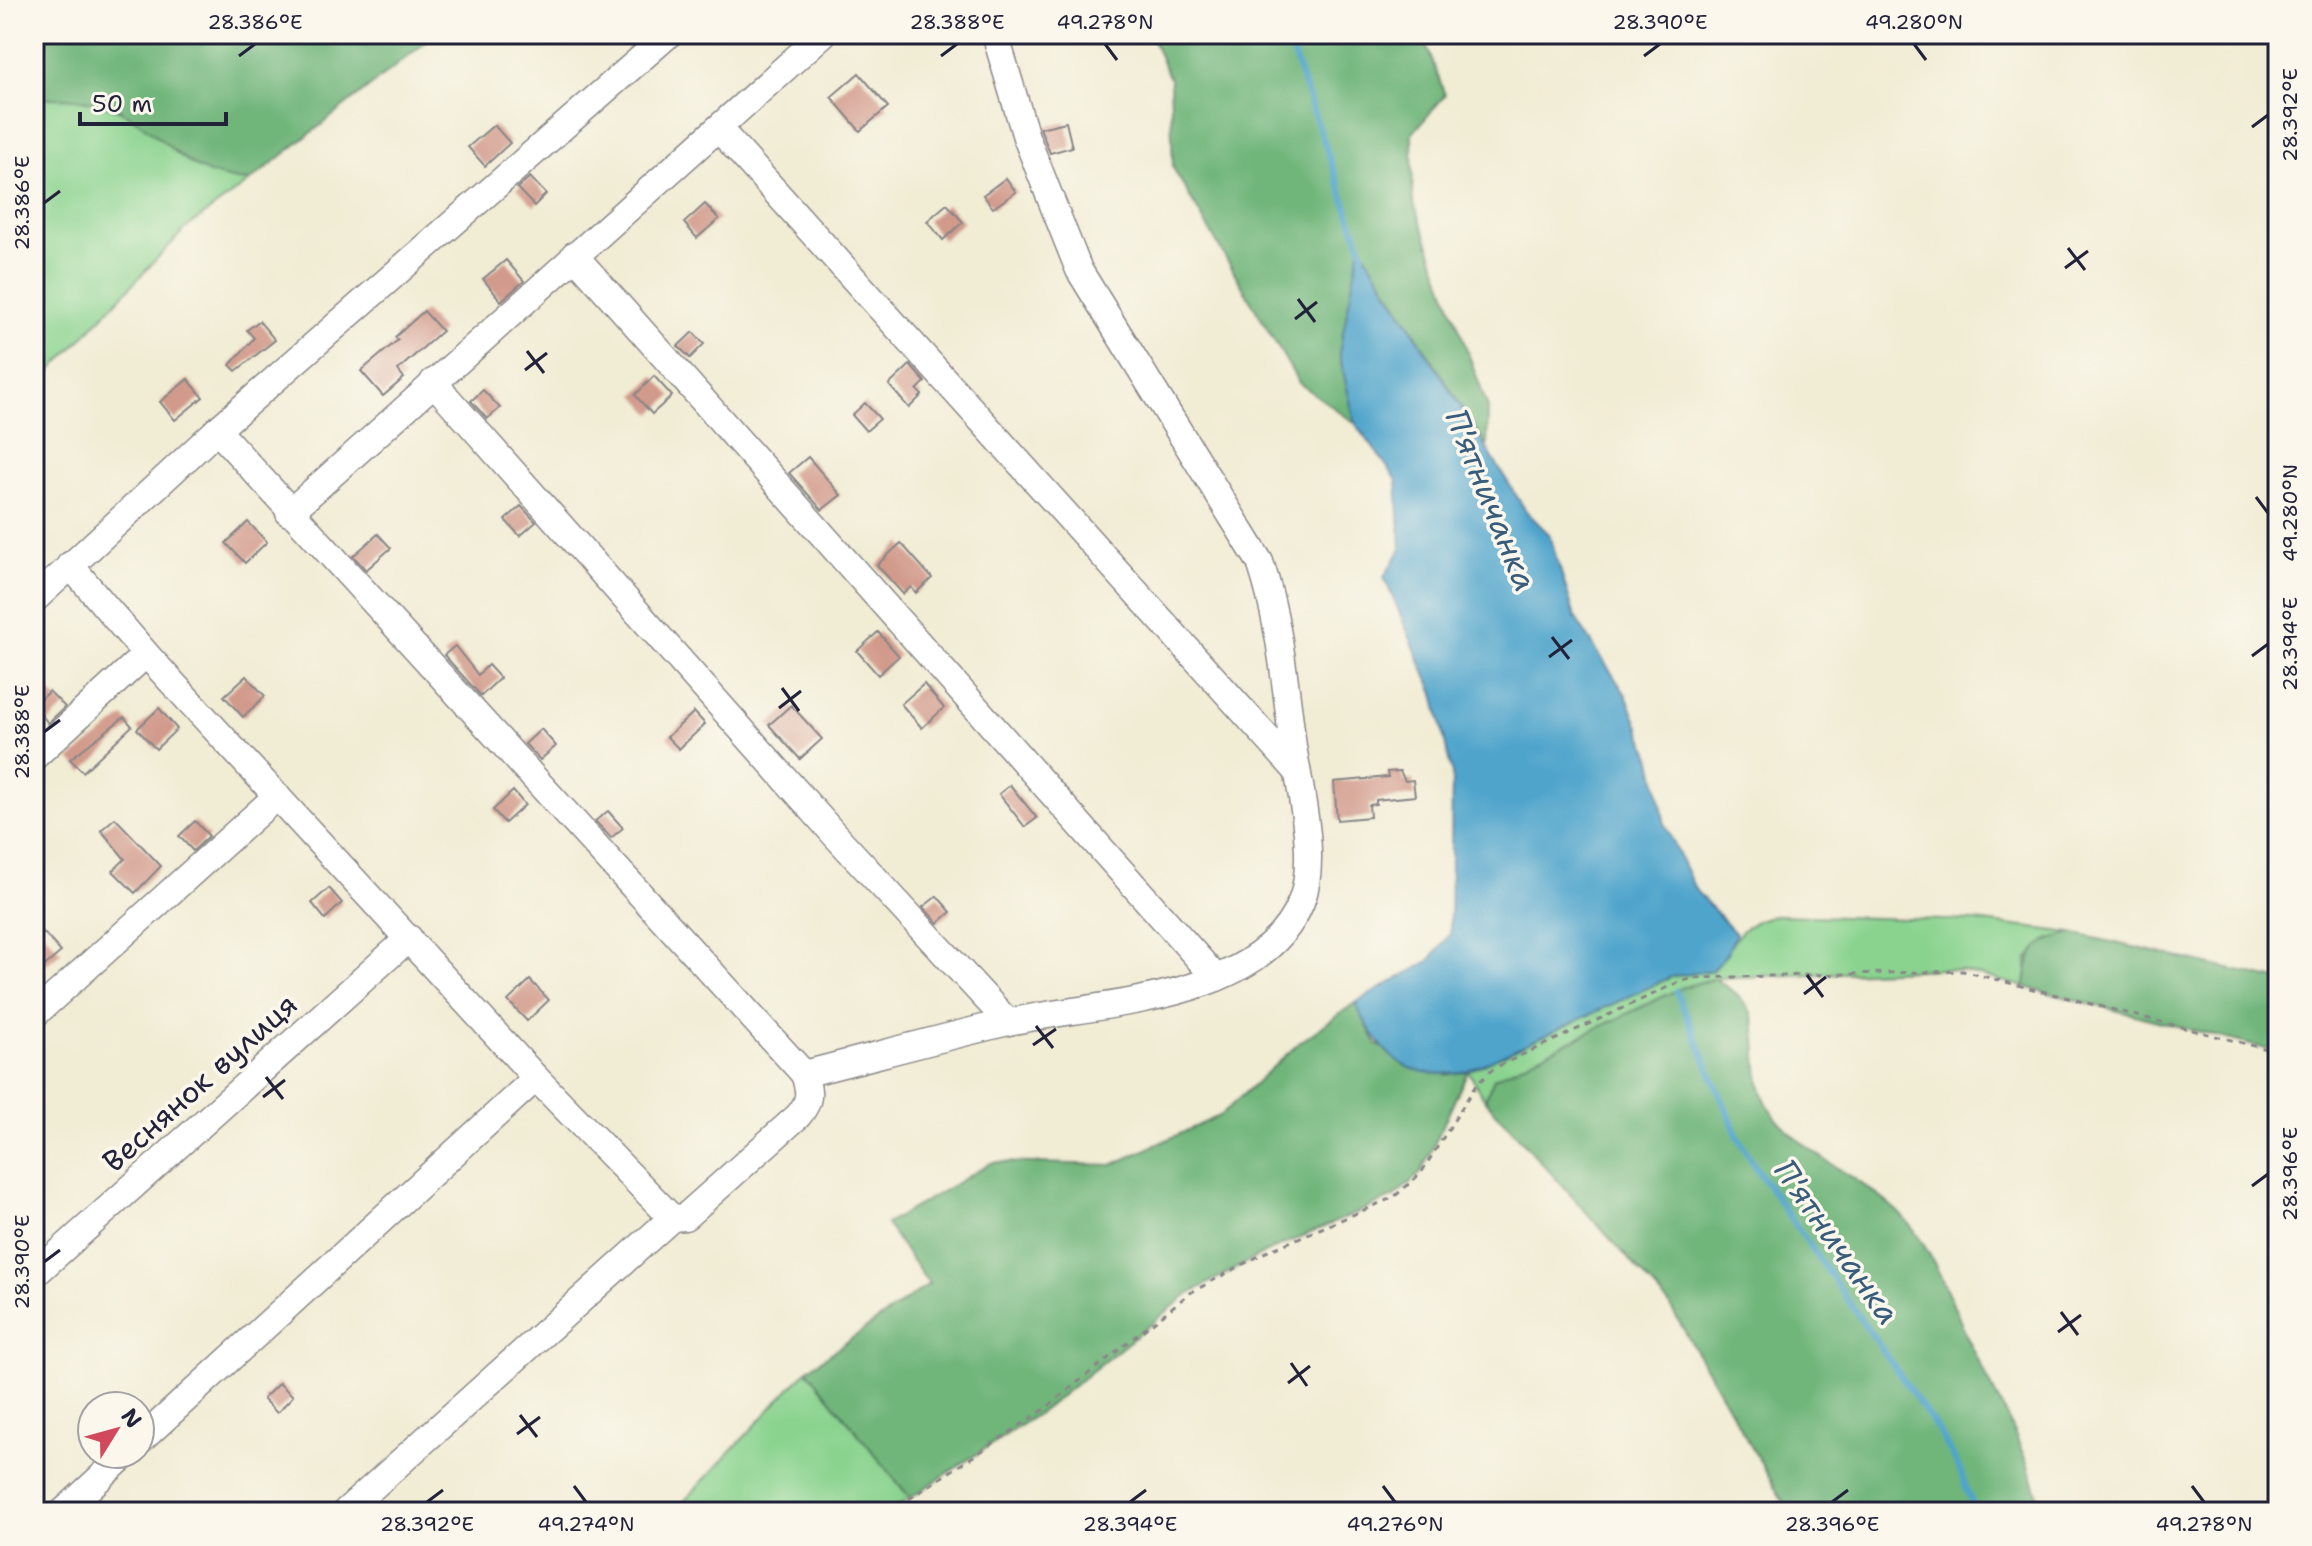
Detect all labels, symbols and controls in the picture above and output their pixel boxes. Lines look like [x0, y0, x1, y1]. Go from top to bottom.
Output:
text: 28.386°E [207, 9, 303, 35]
text: 28.388°E [909, 9, 1005, 35]
text: 49.278°N [1057, 9, 1153, 35]
text: 28.390°E [1613, 9, 1707, 35]
text: 49.280°N [1865, 9, 1963, 35]
text: 28.392°E [2277, 68, 2303, 162]
scale bar [80, 76, 226, 126]
text: 50 m [92, 88, 152, 120]
text: 28.386°E [9, 155, 35, 251]
water label: П'ятничанка [1435, 403, 1547, 597]
text: 49.280°N [2277, 464, 2303, 562]
text: 28.394°E [2277, 597, 2303, 691]
text: 28.388°E [9, 684, 35, 780]
street label: Веснянок вулиця [93, 984, 306, 1181]
text: 28.396°E [2277, 1127, 2303, 1221]
water label: П'ятничанка [1765, 1151, 1910, 1333]
text: 28.390°E [9, 1215, 35, 1309]
north arrow [76, 1390, 156, 1470]
text: N [115, 1403, 148, 1434]
text: 28.392°E [380, 1511, 474, 1537]
text: 49.274°N [538, 1511, 634, 1537]
text: 28.394°E [1083, 1511, 1177, 1537]
text: 49.276°N [1347, 1511, 1443, 1537]
text: 28.396°E [1785, 1511, 1879, 1537]
text: 49.278°N [2156, 1511, 2252, 1537]

